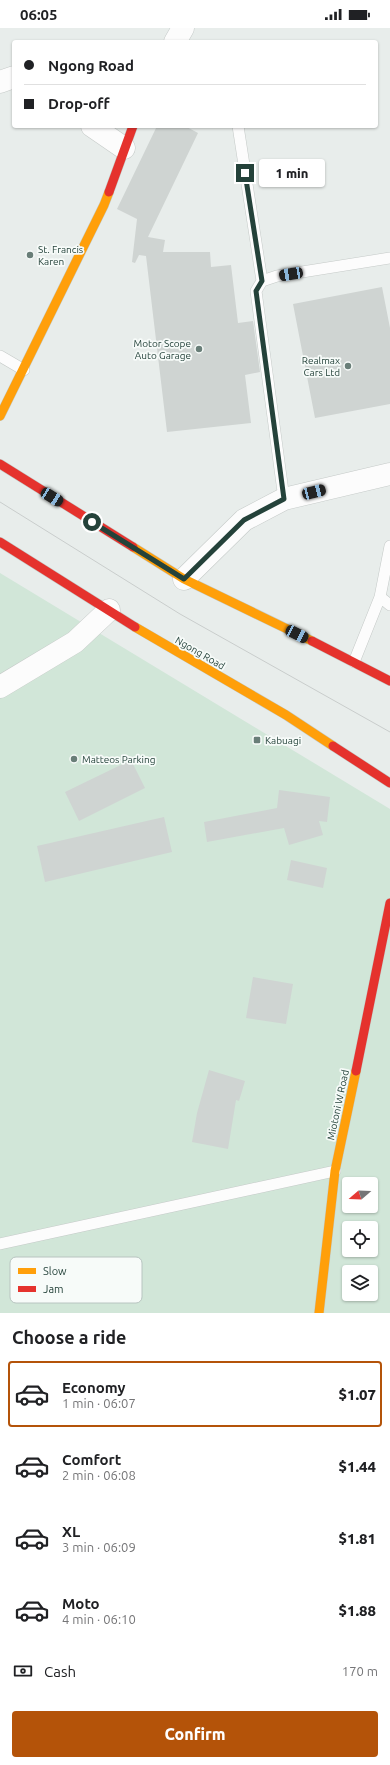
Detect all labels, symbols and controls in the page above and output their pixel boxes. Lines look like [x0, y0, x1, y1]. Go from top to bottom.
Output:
text: 06:05 [20, 6, 58, 23]
text: Ngong Road [48, 57, 134, 74]
text: Drop-off [48, 95, 110, 112]
callout: 1 min [259, 159, 325, 187]
route end [236, 164, 254, 182]
text: 1 min [275, 166, 309, 180]
place label: St. Francis Karen [38, 244, 83, 267]
marker: St. Francis Karen [25, 250, 35, 260]
car [278, 266, 304, 282]
place label: Motor Scope Auto Garage [134, 338, 191, 361]
marker: Motor Scope Auto Garage [194, 344, 204, 354]
place label: Realmax Cars Ltd [302, 355, 340, 378]
marker: Realmax Cars Ltd [343, 361, 353, 371]
car [301, 483, 327, 501]
car [39, 486, 65, 508]
route start [83, 513, 101, 531]
car [284, 623, 310, 645]
street label: Ngong Road [173, 634, 227, 672]
marker: Kabuagi [252, 735, 262, 745]
place label: Kabuagi [265, 735, 301, 746]
marker: Matteos Parking [69, 754, 79, 764]
place label: Matteos Parking [82, 754, 155, 765]
street label: Miotoni W Road [325, 1069, 351, 1141]
north arrow [342, 1177, 378, 1213]
map controls [342, 1177, 378, 1301]
button: locate [342, 1221, 378, 1257]
legend [10, 1257, 142, 1303]
text: Slow [43, 1265, 67, 1277]
button: layers [342, 1265, 378, 1301]
text: Jam [43, 1283, 64, 1295]
text: Choose a ride [12, 1327, 126, 1347]
icon: car [14, 1376, 50, 1412]
text: Economy [62, 1379, 126, 1396]
text: $1.07 [338, 1386, 376, 1403]
text: 1 min · 06:07 [62, 1396, 136, 1410]
icon: car [14, 1448, 50, 1484]
text: Comfort [62, 1451, 121, 1468]
text: $1.44 [338, 1458, 376, 1475]
text: 2 min · 06:08 [62, 1468, 136, 1482]
icon: car [14, 1520, 50, 1556]
text: XL [62, 1523, 80, 1540]
text: $1.81 [338, 1530, 376, 1547]
text: 3 min · 06:09 [62, 1540, 136, 1554]
icon: car [14, 1592, 50, 1628]
text: Moto [62, 1595, 100, 1612]
text: $1.88 [338, 1602, 376, 1619]
text: 4 min · 06:10 [62, 1612, 136, 1626]
icon: cash [12, 1660, 34, 1682]
text: Cash [44, 1663, 76, 1680]
text: 170 m [342, 1664, 378, 1678]
button: Confirm [12, 1711, 378, 1757]

